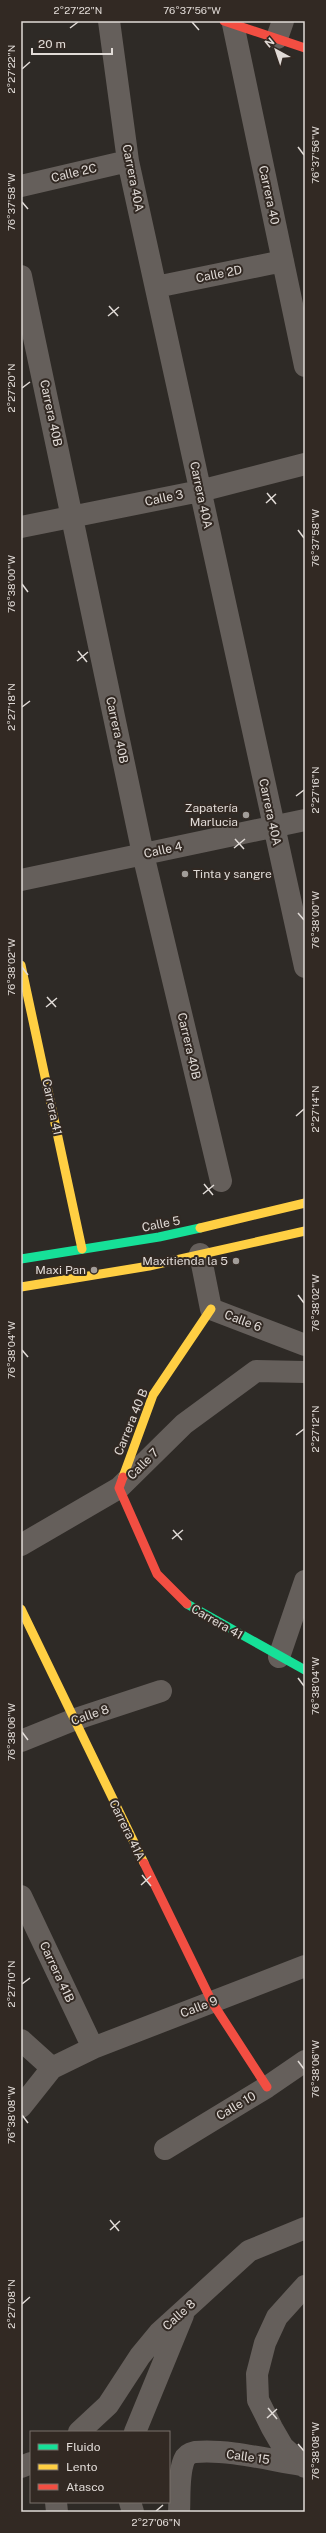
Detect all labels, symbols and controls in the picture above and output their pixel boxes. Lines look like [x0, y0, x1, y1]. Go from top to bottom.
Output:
text: 2°27'22"N [54, 4, 102, 16]
text: 76°37'56"W [163, 4, 221, 16]
scale bar [32, 30, 112, 56]
north arrow [256, 30, 296, 70]
text: N [262, 35, 277, 50]
text: 20 m [38, 37, 66, 51]
text: 2°27'22"N [5, 45, 17, 93]
text: 76°37'56"W [309, 126, 321, 184]
street label: Carrera 40A [120, 143, 146, 213]
street label: Calle 2C [50, 161, 98, 185]
street label: Carrera 40 [256, 164, 282, 226]
text: 76°37'58"W [5, 173, 17, 231]
street label: Calle 2D [195, 263, 243, 285]
text: 2°27'20"N [5, 364, 17, 412]
street label: Carrera 40B [37, 378, 65, 448]
street label: Carrera 40A [187, 460, 215, 530]
street label: Calle 3 [144, 487, 184, 509]
text: 76°37'58"W [309, 509, 321, 567]
text: 76°38'00"W [5, 555, 17, 613]
text: 2°27'18"N [5, 683, 17, 731]
street label: Carrera 40B [103, 695, 131, 765]
text: 2°27'16"N [309, 766, 321, 814]
street label: Carrera 40A [256, 777, 284, 847]
place label: Zapatería Marlucia [185, 801, 238, 829]
marker: Zapatería Marlucia [241, 810, 251, 820]
street label: Calle 4 [143, 839, 184, 861]
place label: Tinta y sangre [193, 867, 272, 881]
marker: Tinta y sangre [180, 869, 190, 879]
text: 76°38'00"W [309, 891, 321, 949]
text: 76°38'02"W [5, 938, 17, 996]
street label: Carrera 40B [175, 1011, 203, 1081]
street label: Carrera 41 [39, 1077, 65, 1137]
text: 2°27'14"N [309, 1085, 321, 1133]
street label: Calle 5 [141, 1213, 182, 1235]
place label: Maxitienda la 5 [142, 1254, 228, 1268]
marker: Maxitienda la 5 [231, 1256, 241, 1266]
place label: Maxi Pan [35, 1263, 86, 1277]
marker: Maxi Pan [89, 1265, 99, 1275]
text: 76°38'02"W [309, 1274, 321, 1332]
street label: Calle 6 [222, 1308, 264, 1334]
text: 76°38'04"W [5, 1321, 17, 1379]
street label: Carrera 40 B [111, 1387, 151, 1457]
text: 2°27'12"N [309, 1406, 321, 1452]
street label: Calle 7 [124, 1445, 162, 1483]
street label: Carrera 41 [189, 1602, 245, 1642]
text: 76°38'04"W [309, 1657, 321, 1715]
street label: Calle 8 [69, 1702, 111, 1728]
text: 76°38'06"W [5, 1703, 17, 1761]
street label: Carrera 41A [106, 1797, 148, 1863]
street label: Carrera 41B [37, 1939, 77, 2005]
text: 2°27'10"N [5, 1960, 17, 2008]
street label: Calle 9 [178, 1994, 220, 2020]
text: 76°38'06"W [309, 2040, 321, 2098]
text: 76°38'08"W [5, 2085, 17, 2144]
street label: Calle 10 [214, 2089, 258, 2123]
text: 2°27'08"N [5, 2279, 17, 2329]
street label: Calle 8 [160, 2297, 198, 2333]
text: 76°38'08"W [309, 2421, 321, 2480]
legend [30, 2431, 170, 2503]
text: Fluido [66, 2440, 101, 2454]
street label: Calle 15 [225, 2447, 271, 2467]
text: Lento [66, 2460, 98, 2474]
text: Atasco [66, 2480, 105, 2494]
text: 2°27'06"N [131, 2516, 181, 2528]

